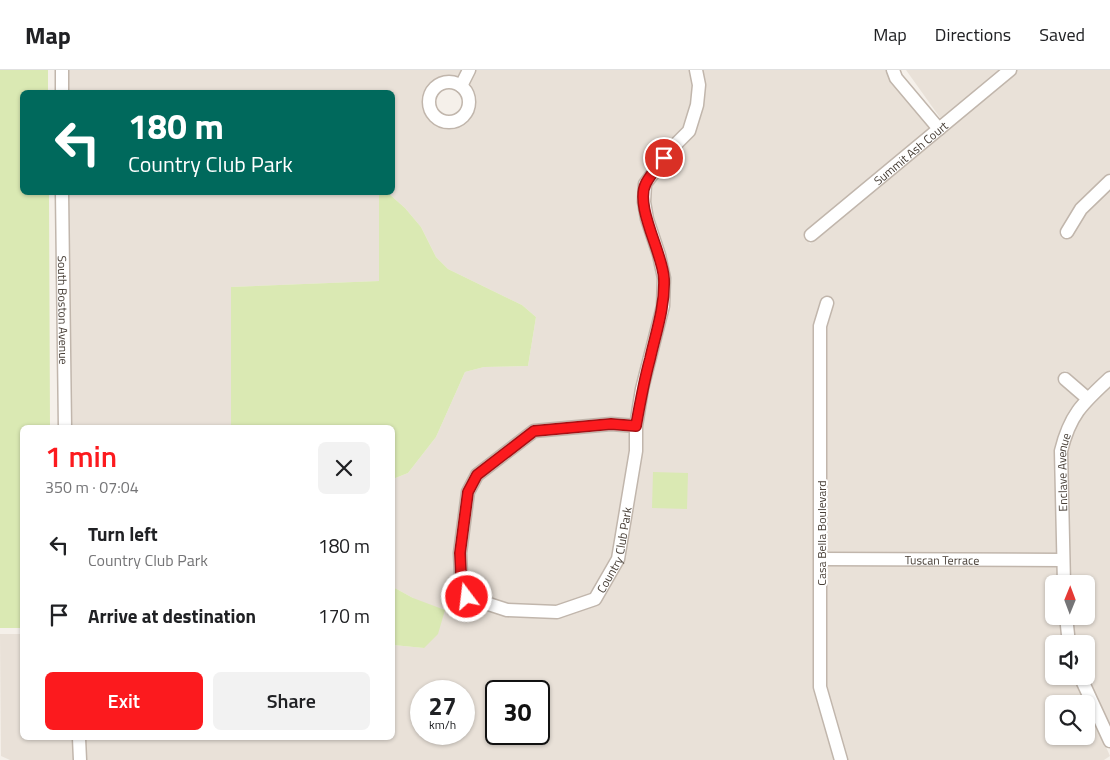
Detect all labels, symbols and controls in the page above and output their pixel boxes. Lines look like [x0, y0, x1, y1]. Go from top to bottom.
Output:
text: Map [25, 17, 71, 53]
text: Map [873, 21, 907, 48]
text: Directions [935, 21, 1011, 48]
text: Saved [1039, 21, 1085, 48]
text: 180 m [128, 99, 224, 153]
icon: left [45, 110, 110, 175]
street label: Summit Ash Court [869, 116, 952, 189]
pin [643, 137, 685, 179]
icon: arrive [650, 144, 678, 172]
text: Country Club Park [128, 147, 293, 181]
street label: South Boston Avenue [53, 255, 74, 365]
street label: Enclave Avenue [1052, 430, 1075, 512]
text: 1 min [45, 433, 117, 479]
button: close [318, 442, 370, 494]
text: 350 m · 07:04 [45, 475, 139, 499]
street label: Casa Bella Boulevard [812, 480, 831, 586]
street label: Country Club Park [591, 505, 636, 596]
text: Turn left [88, 519, 158, 548]
icon: left [45, 531, 73, 559]
text: 180 m [318, 531, 370, 560]
text: Country Club Park [88, 548, 208, 572]
street label: Tuscan Terrace [905, 550, 979, 569]
position arrow [440, 570, 492, 622]
north arrow [1045, 575, 1095, 625]
map controls [1045, 575, 1095, 745]
icon: arrive [45, 601, 73, 629]
text: Arrive at destination [88, 601, 256, 630]
text: 170 m [318, 601, 370, 630]
button: sound [1045, 635, 1095, 685]
button: Exit [45, 672, 203, 730]
button: Share [213, 672, 370, 730]
speed limit sign: 30 [485, 680, 550, 745]
text: 27 [428, 687, 457, 725]
button: search [1045, 695, 1095, 745]
text: km/h [429, 715, 456, 734]

